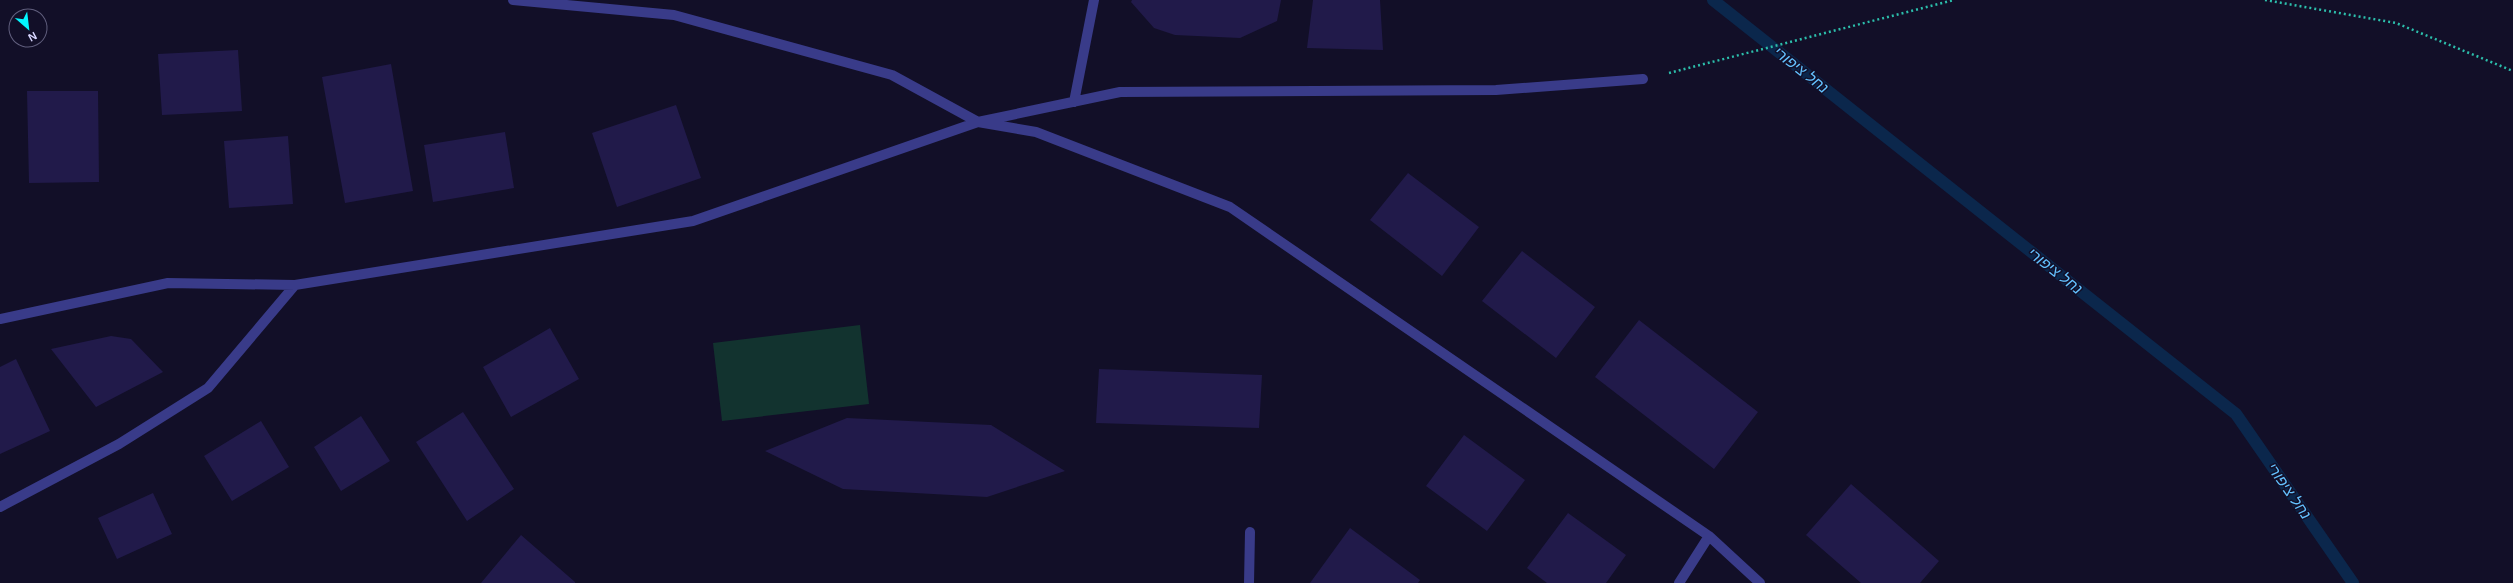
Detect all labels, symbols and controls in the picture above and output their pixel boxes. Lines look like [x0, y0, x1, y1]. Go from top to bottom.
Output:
north arrow [8, 8, 48, 48]
text: N [26, 30, 39, 44]
water label: נחל ציפורי [1771, 43, 1832, 96]
water label: נחל ציפורי [2025, 244, 2086, 297]
water label: נחל ציפורי [2264, 459, 2315, 522]

